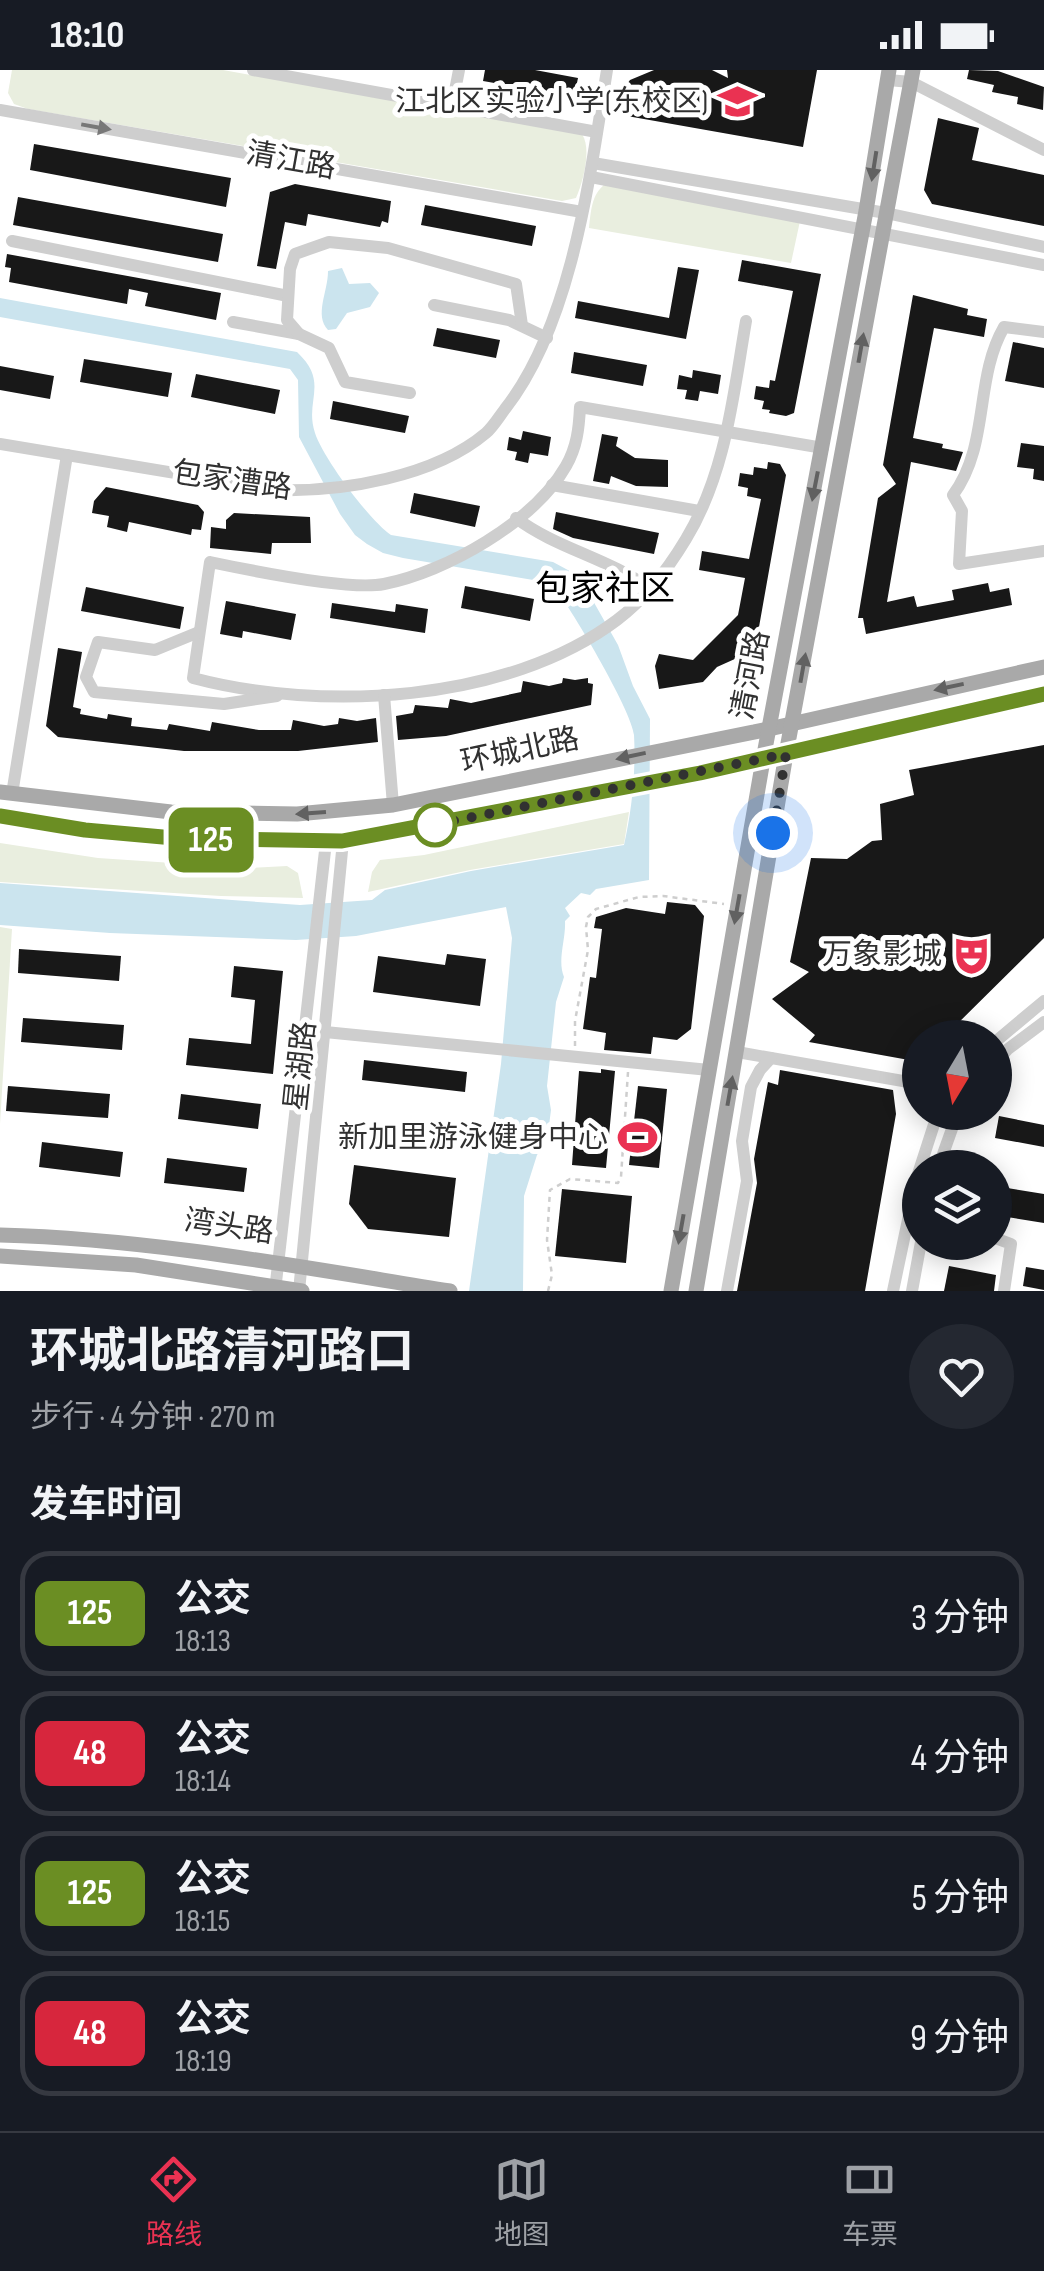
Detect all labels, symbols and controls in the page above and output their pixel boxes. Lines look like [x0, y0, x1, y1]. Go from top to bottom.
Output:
text: 18:10 [50, 13, 124, 58]
school or university icon: 江北区实验小学(东校区) [717, 81, 759, 123]
place label: 江北区实验小学(东校区) [395, 84, 708, 120]
one-way arrow [81, 120, 112, 135]
street label: 清江路 [244, 135, 338, 187]
one-way arrow [866, 151, 881, 183]
one-way arrow [854, 332, 869, 363]
street label: 包家漕路 [170, 455, 294, 507]
one-way arrow [807, 471, 823, 502]
district label: 包家社区 [535, 568, 675, 611]
street label: 清河路 [725, 627, 777, 723]
one-way arrow [795, 652, 811, 683]
one-way arrow [933, 680, 964, 695]
street label: 环城北路 [458, 721, 582, 781]
one-way arrow [615, 749, 646, 765]
unlabelled marker [414, 804, 456, 846]
one-way arrow [295, 805, 327, 821]
line badge: 125 [154, 808, 268, 872]
your location [748, 808, 798, 858]
text: 125 [189, 819, 233, 862]
one-way arrow [729, 894, 744, 925]
theatre icon: 万象影城 [951, 934, 993, 976]
place label: 万象影城 [822, 937, 942, 973]
street label: 星湖路 [278, 1019, 324, 1113]
north arrow [902, 1020, 1012, 1130]
map controls [902, 1020, 1012, 1260]
one-way arrow [723, 1075, 738, 1107]
sports icon: 新加里游泳健身中心 [617, 1117, 659, 1159]
place label: 新加里游泳健身中心 [338, 1120, 608, 1156]
button: layers [902, 1150, 1012, 1260]
street label: 湾头路 [182, 1203, 276, 1251]
one-way arrow [673, 1214, 688, 1245]
text: 环城北路清河路口 [30, 1324, 414, 1381]
button: heart [909, 1324, 1014, 1429]
text: 步行 · 4 分钟 · 270 m [30, 1398, 275, 1437]
text: 发车时间 [30, 1483, 182, 1528]
text: 公交 [175, 1577, 251, 1622]
text: 125 [68, 1592, 112, 1635]
text: 3 分钟 [911, 1596, 1009, 1641]
text: 18:13 [175, 1622, 231, 1661]
text: 公交 [175, 1717, 251, 1762]
text: 48 [74, 1732, 106, 1775]
text: 4 分钟 [911, 1736, 1009, 1781]
text: 18:14 [175, 1762, 231, 1801]
text: 公交 [175, 1857, 251, 1902]
text: 125 [68, 1872, 112, 1915]
text: 5 分钟 [912, 1876, 1009, 1921]
text: 18:15 [175, 1902, 230, 1941]
text: 公交 [175, 1997, 251, 2042]
text: 48 [74, 2012, 106, 2055]
text: 9 分钟 [910, 2016, 1009, 2061]
text: 18:19 [175, 2042, 232, 2081]
tab: 路线 [146, 2152, 202, 2252]
tab: 地图 [494, 2152, 550, 2252]
tab: 车票 [842, 2152, 898, 2252]

